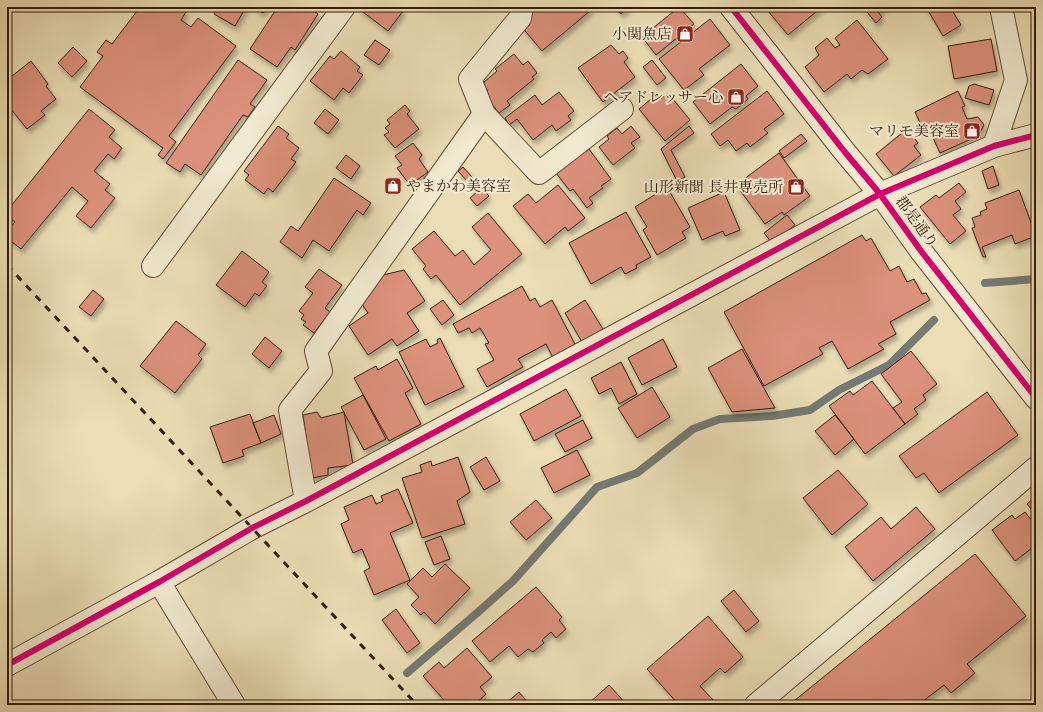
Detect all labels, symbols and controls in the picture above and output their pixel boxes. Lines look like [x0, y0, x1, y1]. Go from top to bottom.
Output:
shop icon: 小関魚店 [675, 24, 695, 44]
place label: 小関魚店 [612, 26, 672, 43]
shop icon: ヘアドレッサー心 [726, 87, 746, 107]
place label: ヘアドレッサー心 [604, 89, 723, 106]
shop icon: マリモ美容室 [962, 121, 982, 141]
place label: マリモ美容室 [869, 123, 959, 140]
shop icon: やまかわ美容室 [383, 176, 403, 196]
shop icon: 山形新聞 長井専売所 [786, 177, 806, 197]
place label: やまかわ美容室 [406, 178, 511, 195]
place label: 山形新聞 長井専売所 [644, 179, 783, 196]
street label: 郡是通り [892, 193, 941, 252]

